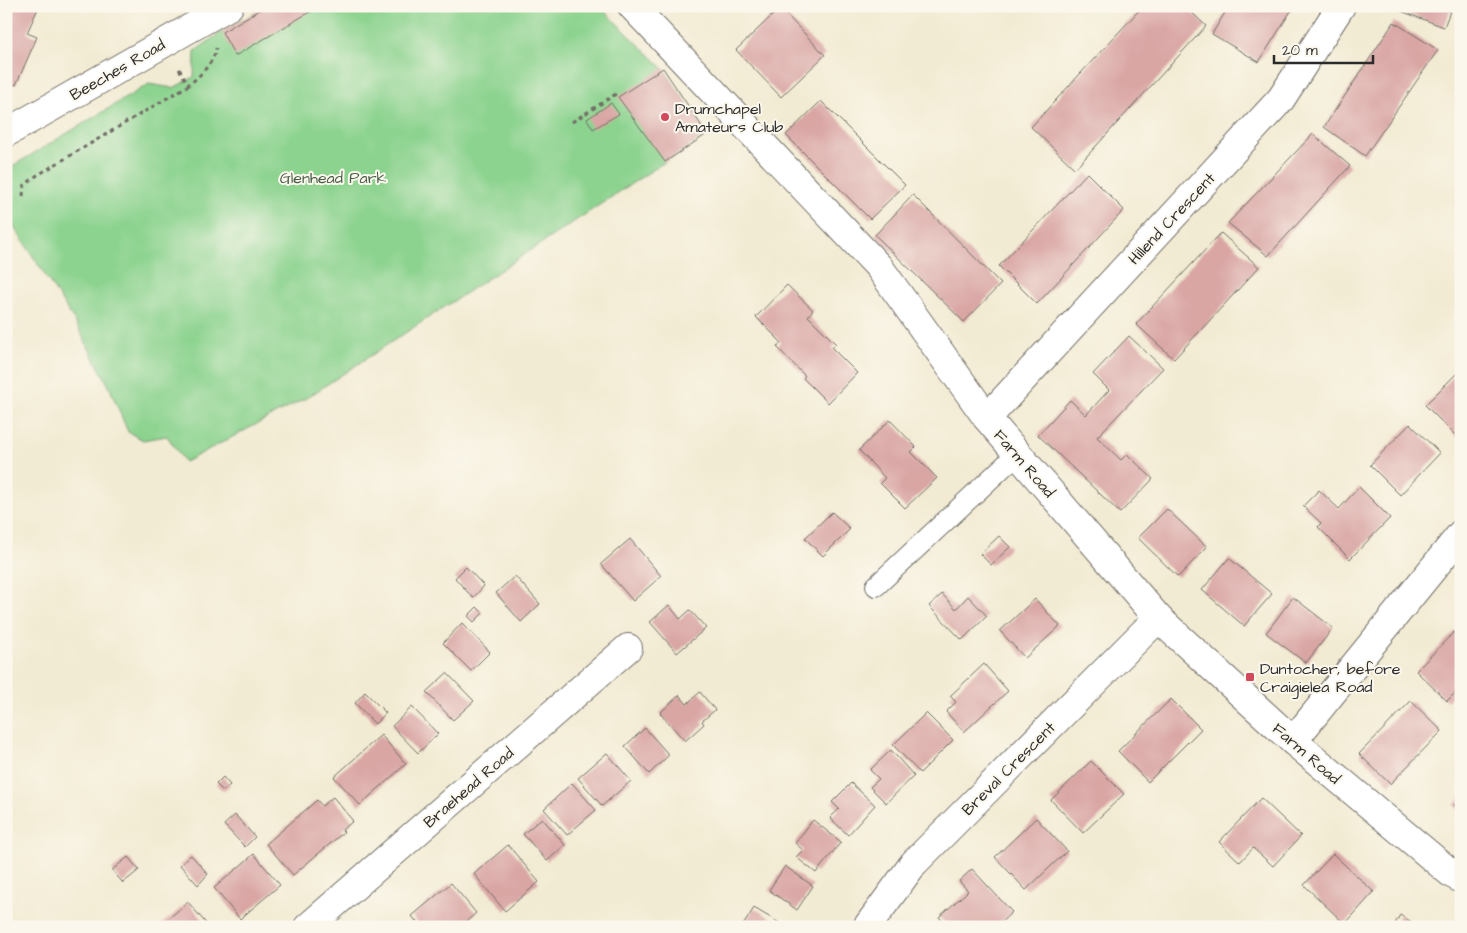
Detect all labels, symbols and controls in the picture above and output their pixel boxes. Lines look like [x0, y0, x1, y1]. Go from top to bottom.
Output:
scale bar [1274, 32, 1373, 64]
street label: Beeches Road [66, 34, 169, 106]
text: 20 m [1282, 40, 1318, 61]
place label: Drumchapel Amateurs Club [675, 98, 783, 138]
marker: Drumchapel Amateurs Club [659, 111, 671, 123]
park label: Glenhead Park [280, 167, 386, 189]
street label: Hillend Crescent [1123, 167, 1221, 270]
street label: Farm Road [989, 425, 1060, 502]
place label: Duntocher, before Craigielea Road [1260, 658, 1401, 699]
marker: Duntocher, before Craigielea Road [1244, 671, 1256, 683]
street label: Breval Crescent [957, 717, 1061, 820]
street label: Farm Road [1268, 718, 1345, 789]
street label: Braehead Road [419, 742, 519, 833]

